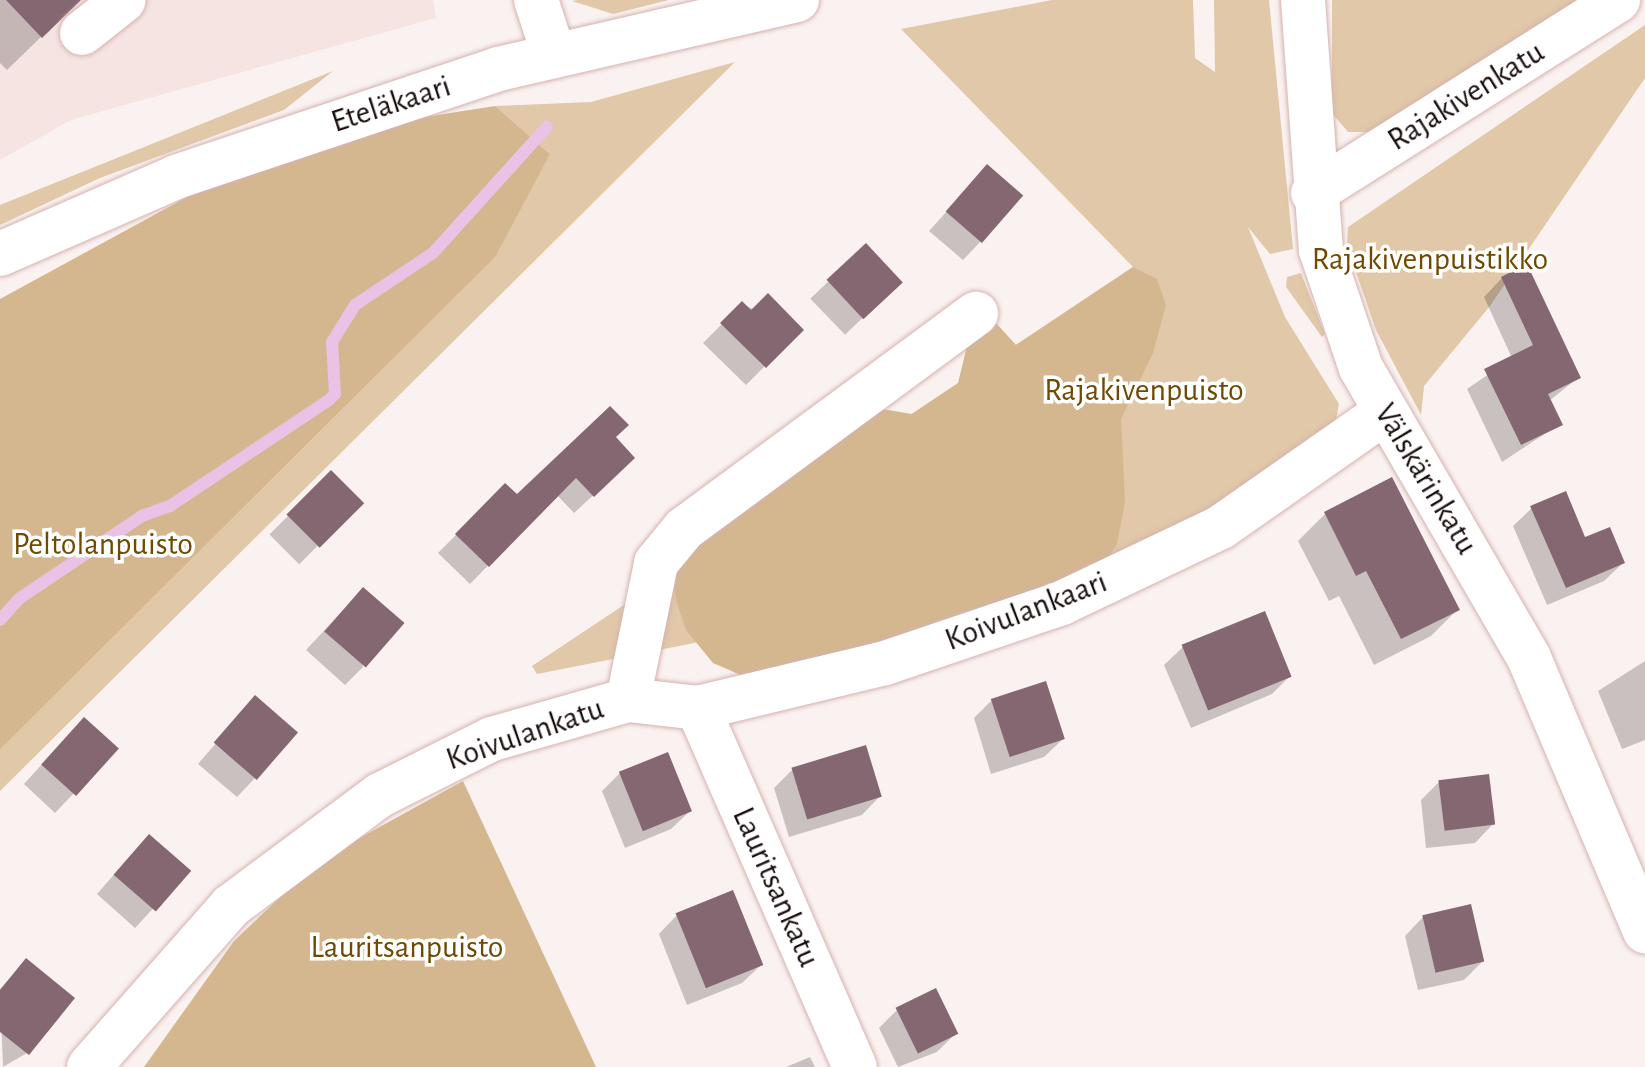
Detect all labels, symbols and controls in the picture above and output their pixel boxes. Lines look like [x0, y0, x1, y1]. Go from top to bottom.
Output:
street label: Rajakivenkatu [1381, 33, 1551, 159]
street label: Eteläkaari [326, 67, 456, 141]
park label: Rajakivenpuistikko [1312, 240, 1548, 278]
park label: Rajakivenpuisto [1044, 371, 1244, 409]
street label: Välskärinkatu [1366, 397, 1486, 561]
park label: Peltolanpuisto [13, 525, 193, 563]
street label: Koivulankaari [940, 563, 1112, 659]
street label: Koivulankatu [441, 689, 609, 779]
street label: Lauritsankatu [724, 801, 828, 973]
park label: Lauritsanpuisto [311, 928, 503, 966]

